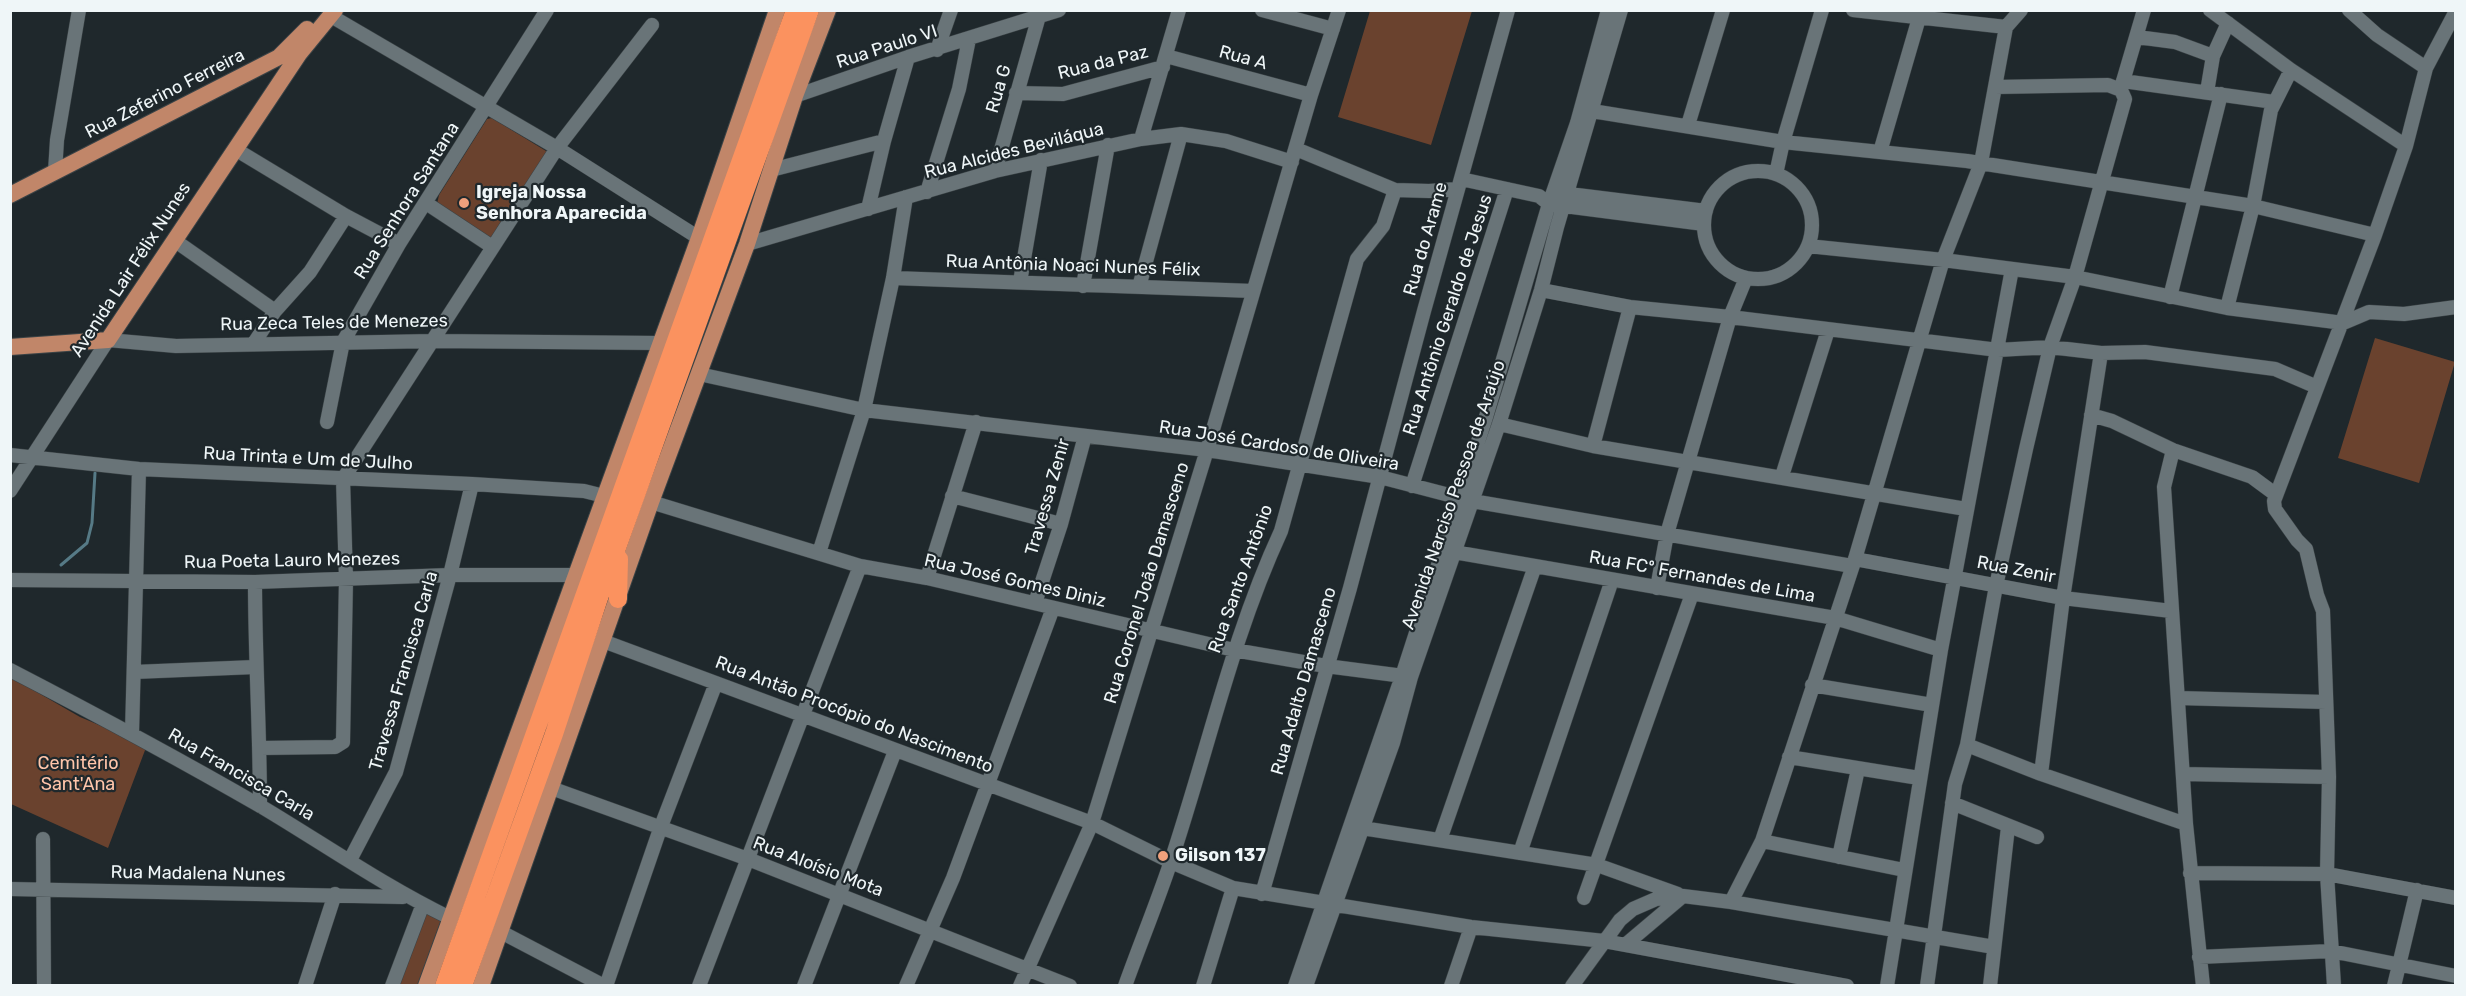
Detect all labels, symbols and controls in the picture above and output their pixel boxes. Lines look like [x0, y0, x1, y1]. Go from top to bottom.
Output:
street label: Rua Paulo VI [834, 21, 940, 73]
street label: Rua da Paz [1056, 41, 1150, 85]
street label: Rua A [1217, 41, 1269, 75]
street label: Rua Zeferino Ferreira [82, 44, 248, 144]
street label: Rua G [982, 62, 1016, 116]
street label: Rua Senhora Santana [350, 118, 464, 284]
street label: Rua Alcides Beviláqua [922, 118, 1106, 184]
street label: Avenida Lair Félix Nunes [66, 179, 196, 361]
street label: Rua do Arame [1399, 180, 1453, 298]
place label: Igreja Nossa Senhora Aparecida [476, 182, 647, 224]
street label: Rua Antônio Geraldo de Jesus [1399, 192, 1497, 438]
marker: Igreja Nossa Senhora Aparecida [457, 196, 471, 210]
street label: Rua Antônia Noaci Nunes Félix [945, 251, 1201, 281]
street label: Rua Zeca Teles de Menezes [220, 310, 448, 336]
street label: Avenida Narciso Pessoa de Araújo [1398, 358, 1510, 632]
street label: Rua José Cardoso de Oliveira [1157, 416, 1401, 476]
street label: Travessa Zenir [1021, 436, 1075, 558]
street label: Rua Trinta e Um de Julho [203, 443, 413, 475]
street label: Rua Coronel João Damasceno [1100, 460, 1194, 706]
street label: Rua Santo Antônio [1204, 502, 1278, 656]
street label: Rua FCº Fernandes de Lima [1587, 546, 1817, 608]
street label: Rua Poeta Lauro Menezes [184, 548, 400, 574]
street label: Rua José Gomes Diniz [922, 550, 1108, 612]
street label: Rua Zenir [1975, 552, 2057, 588]
street label: Travessa Francisca Carla [365, 569, 443, 773]
street label: Rua Adalto Damasceno [1267, 585, 1341, 777]
street label: Rua Antão Procópio do Nascimento [712, 652, 996, 778]
street label: Rua Francisca Carla [164, 724, 318, 826]
park label: Cemitério Sant'Ana [37, 753, 119, 795]
street label: Rua Aloísio Mota [750, 832, 886, 902]
place label: Gilson 137 [1175, 845, 1266, 867]
marker: Gilson 137 [1156, 849, 1170, 863]
street label: Rua Madalena Nunes [110, 862, 286, 886]

